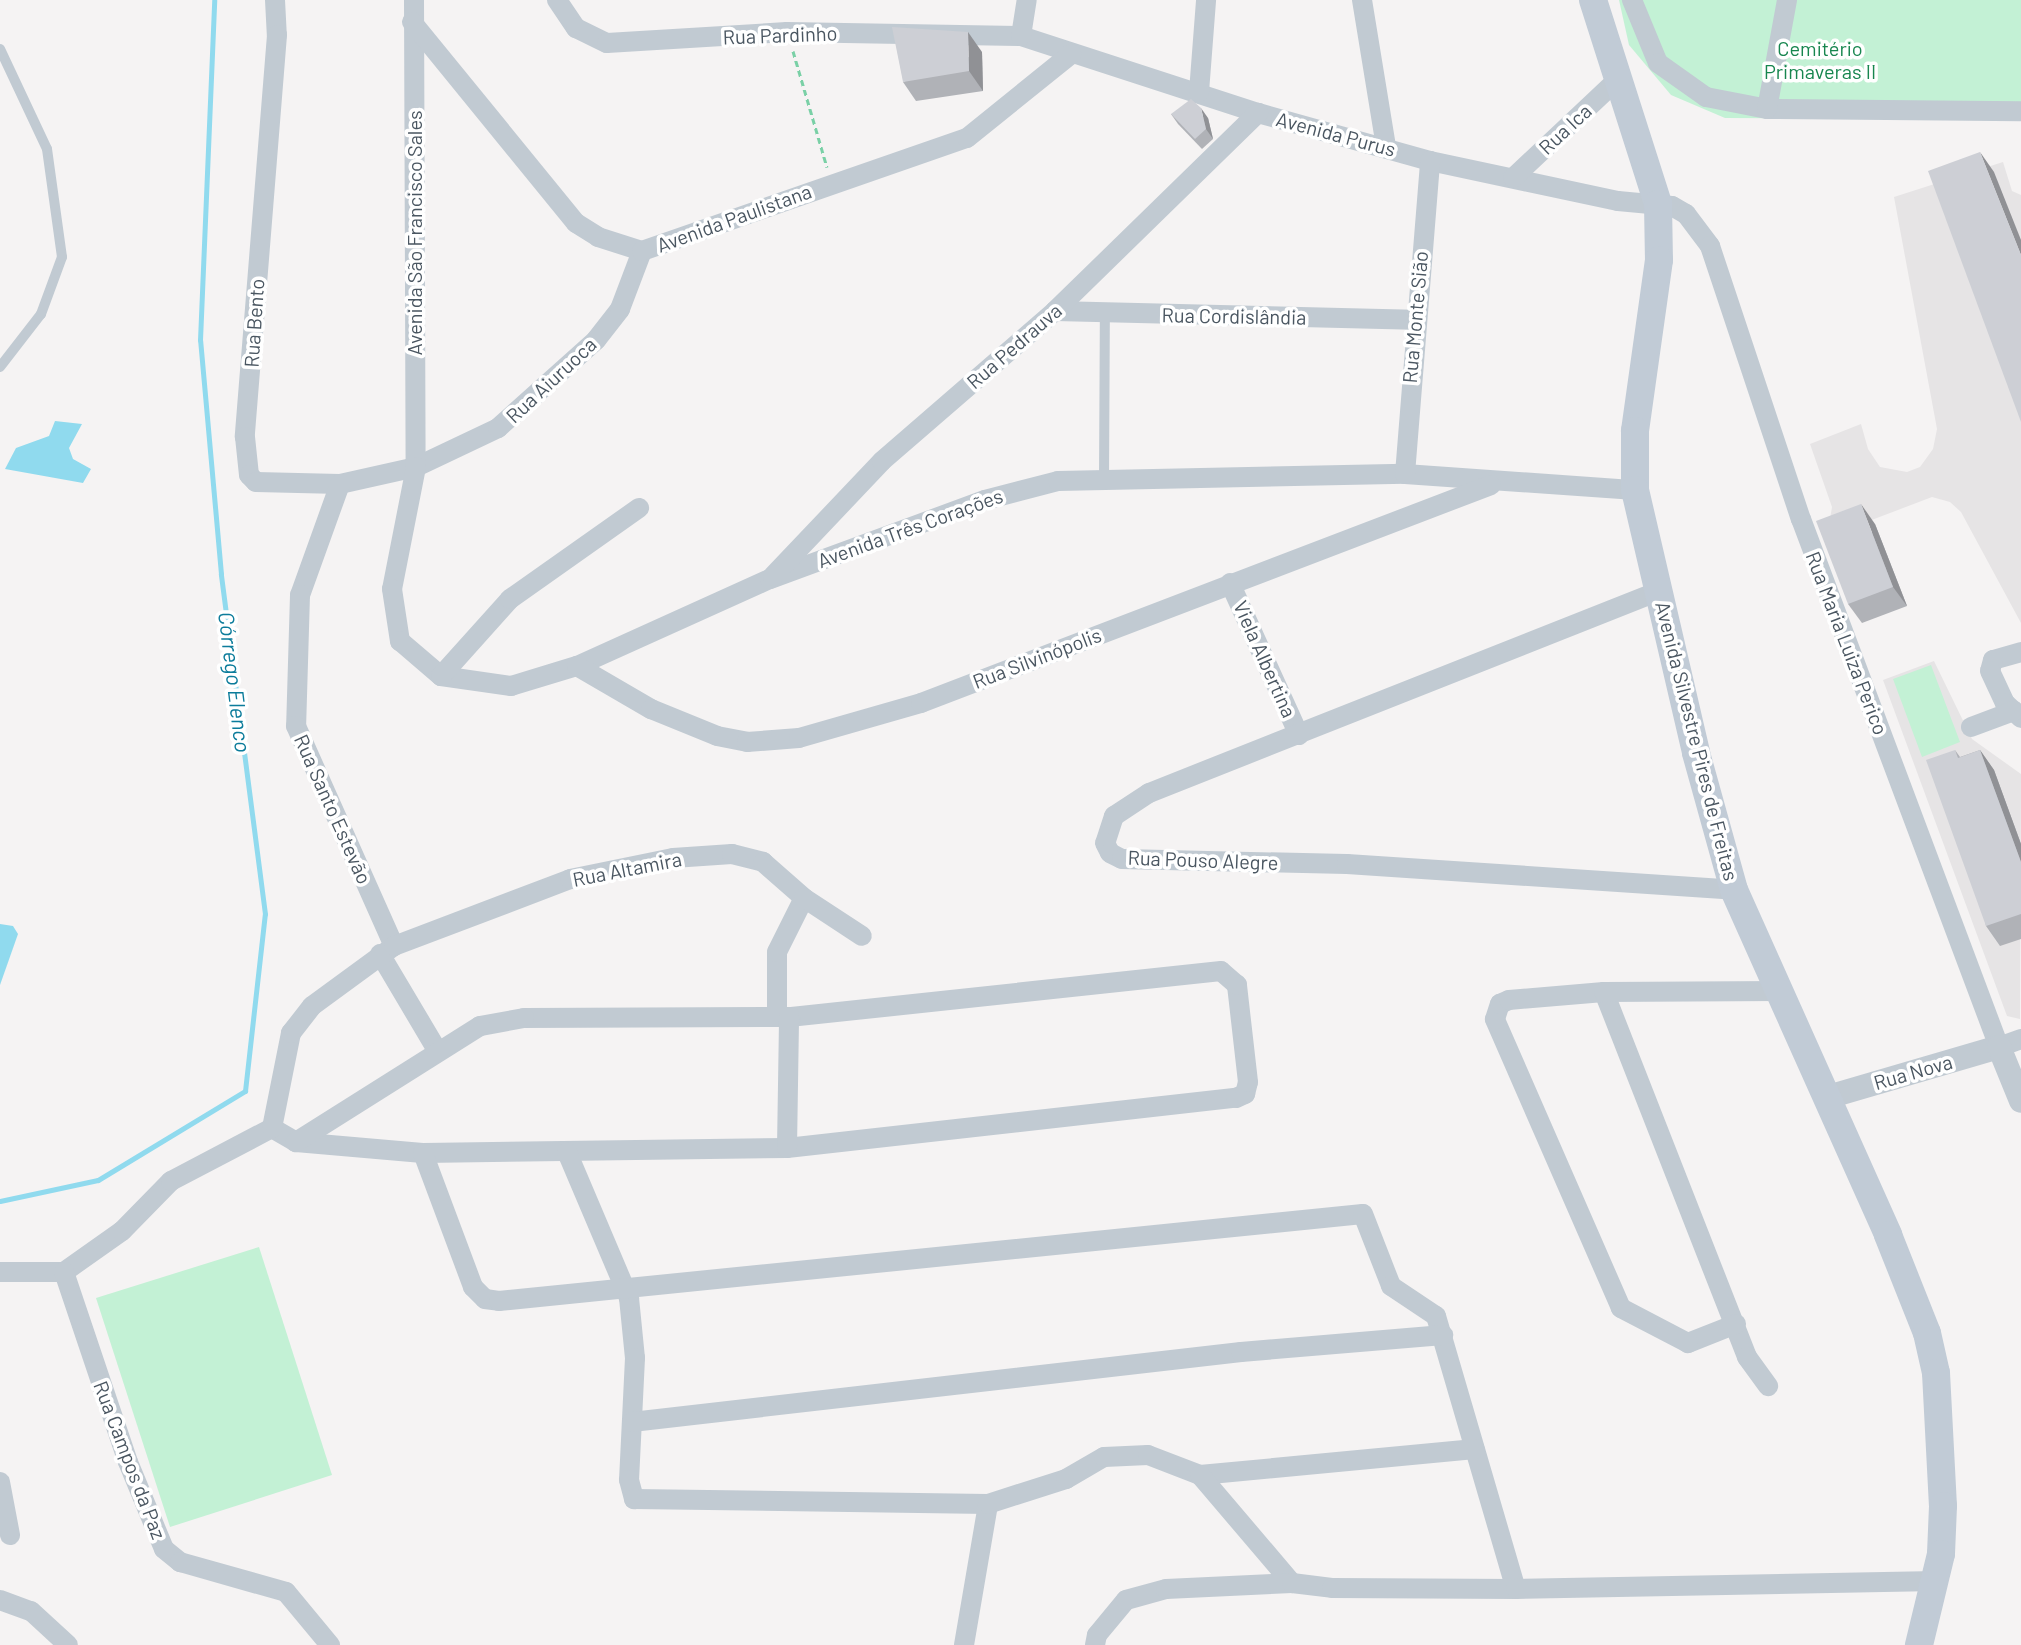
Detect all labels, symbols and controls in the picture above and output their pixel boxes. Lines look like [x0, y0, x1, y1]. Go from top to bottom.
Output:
street label: Rua Pardinho [722, 21, 838, 49]
park label: Cemitério Primaveras II [1764, 37, 1876, 84]
street label: Rua Ica [1534, 99, 1596, 159]
street label: Avenida Purus [1274, 107, 1398, 161]
street label: Avenida São Francisco Sales [402, 110, 426, 356]
street label: Avenida Paulistana [653, 179, 815, 257]
street label: Rua Monte Sião [1397, 250, 1433, 384]
street label: Rua Bento [239, 278, 269, 368]
street label: Rua Pedrauva [962, 298, 1066, 394]
street label: Rua Cordislândia [1161, 303, 1307, 329]
street label: Rua Aiuruoca [501, 332, 601, 428]
street label: Avenida Três Corações [814, 483, 1006, 573]
street label: Rua Maria Luiza Perico [1801, 548, 1893, 738]
street label: Viela Albertina [1229, 597, 1301, 721]
street label: Avenida Silvestre Pires de Freitas [1651, 599, 1743, 883]
water label: Córrego Elenco [213, 610, 257, 754]
street label: Rua Silvinópolis [969, 622, 1105, 694]
street label: Rua Santo Estevão [289, 731, 377, 887]
street label: Rua Pouso Alegre [1127, 845, 1279, 875]
street label: Rua Altamira [570, 847, 684, 891]
street label: Rua Nova [1871, 1049, 1955, 1095]
street label: Rua Campos da Paz [89, 1378, 171, 1542]

